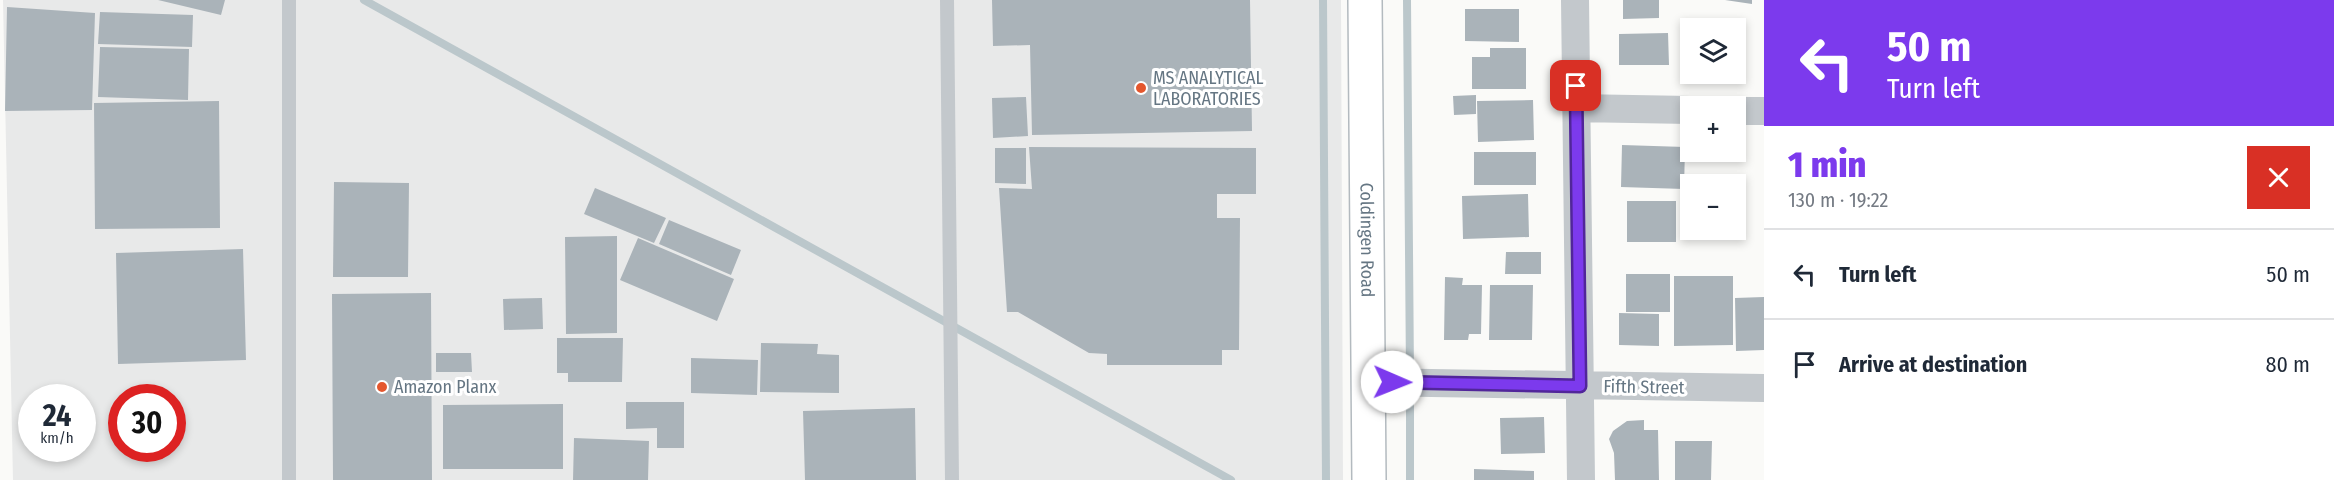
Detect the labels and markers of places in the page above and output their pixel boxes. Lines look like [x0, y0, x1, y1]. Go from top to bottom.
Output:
pin [1550, 60, 1601, 111]
place label: MS ANALYTICAL LABORATORIES [1153, 67, 1264, 110]
marker: MS ANALYTICAL LABORATORIES [1134, 81, 1148, 95]
place label: Amazon Planx [394, 376, 496, 398]
marker: Amazon Planx [375, 380, 389, 394]

